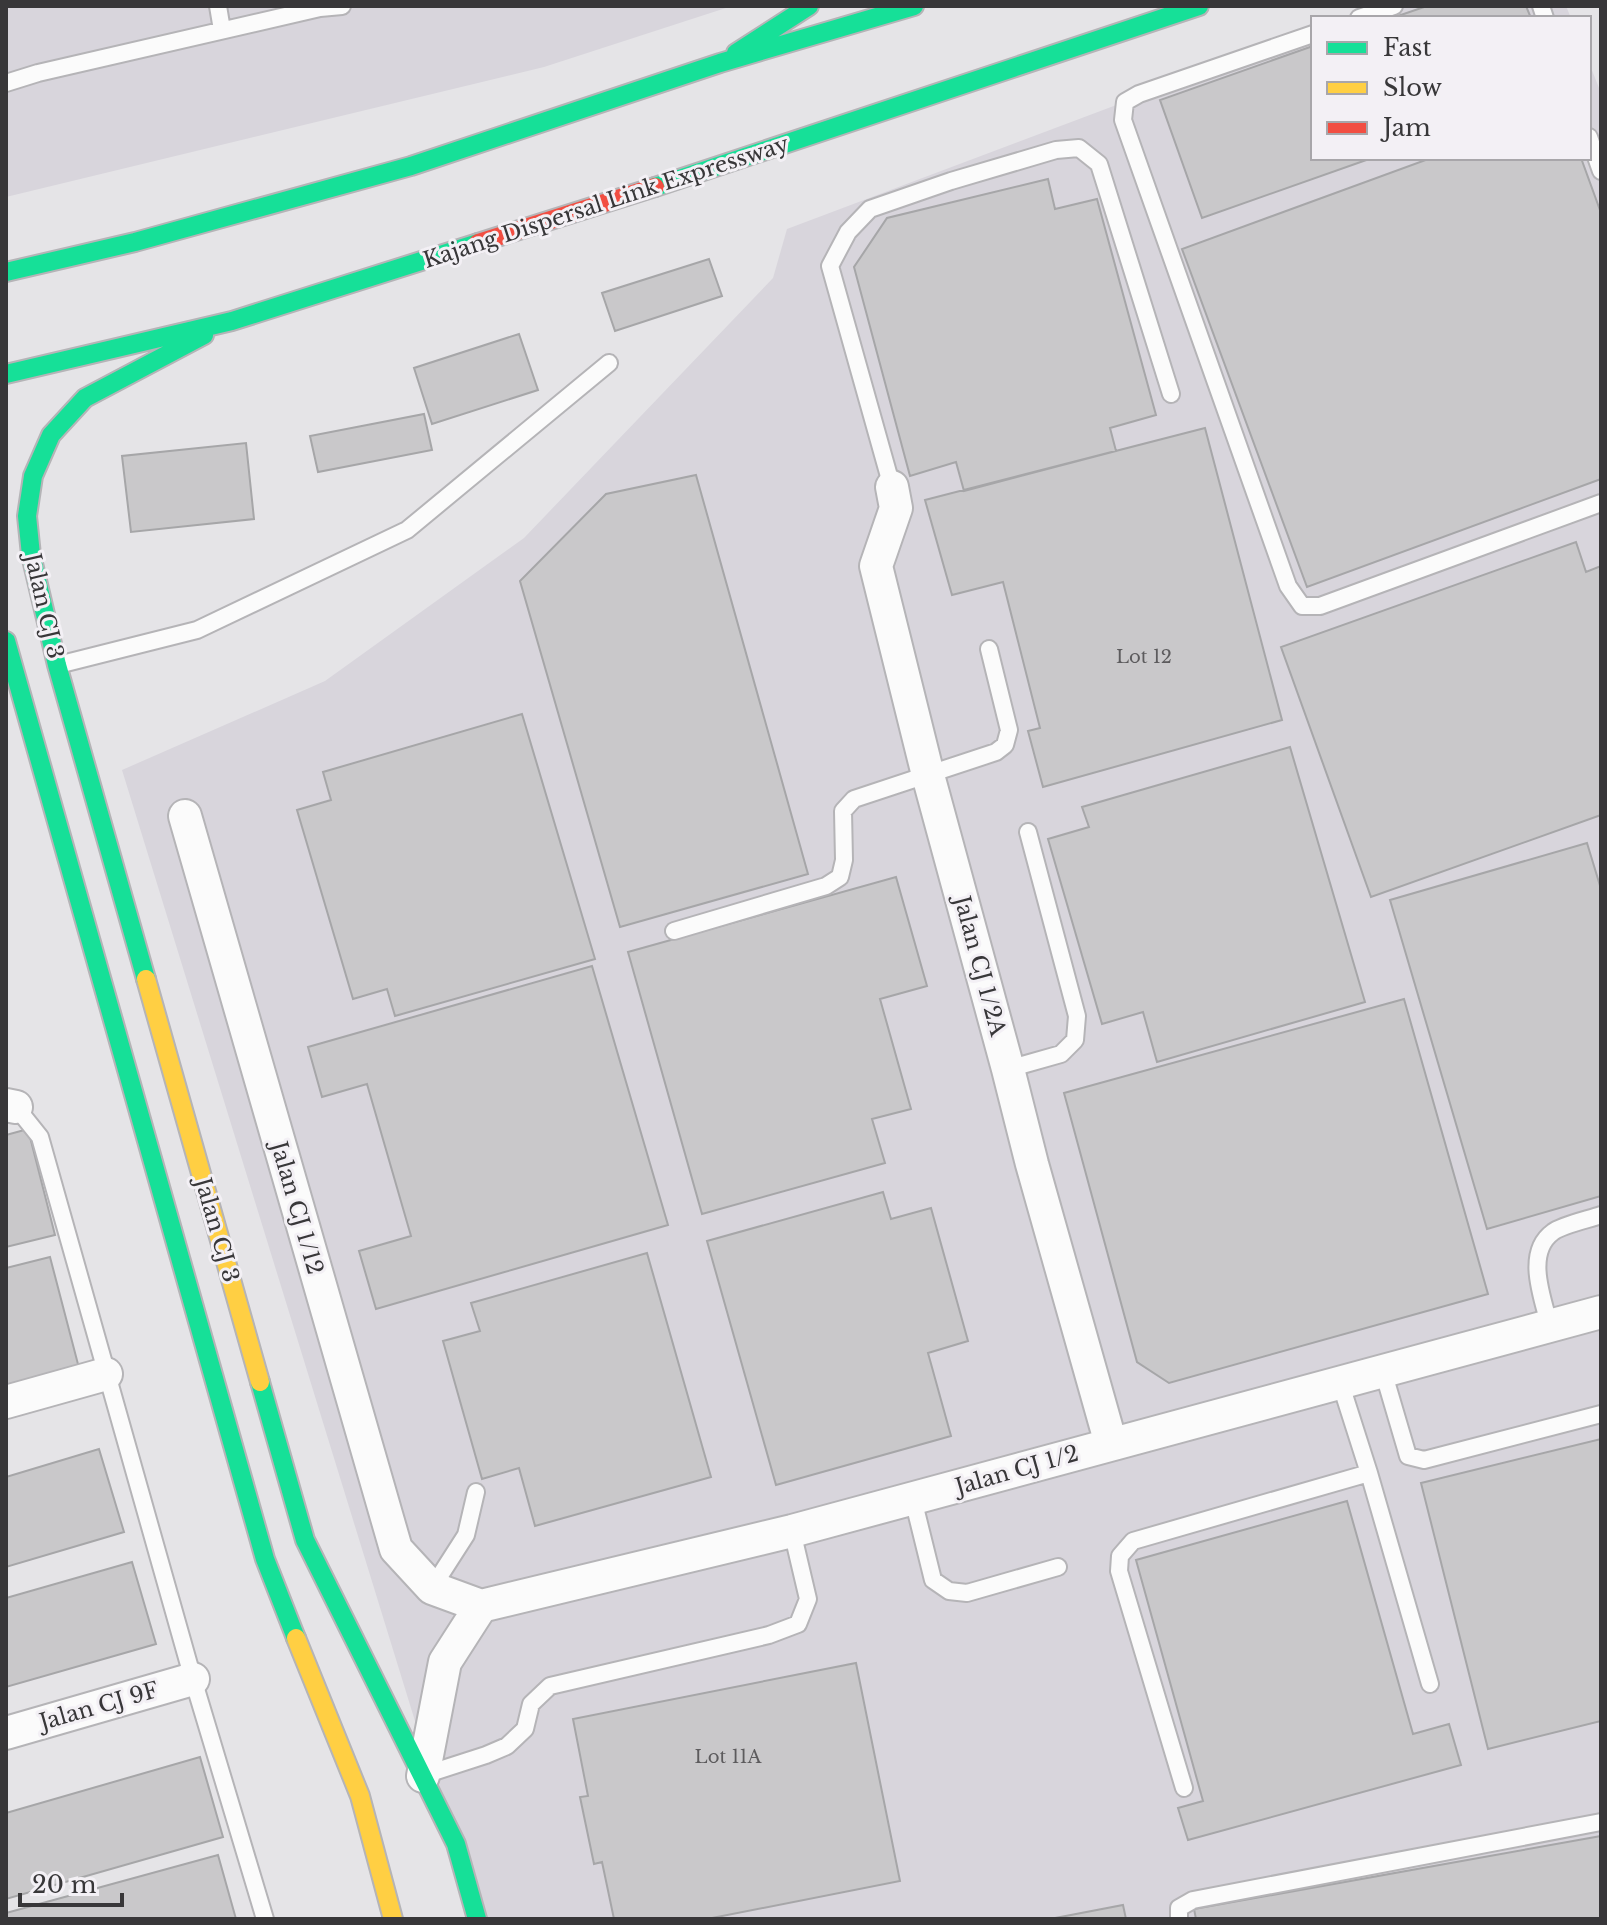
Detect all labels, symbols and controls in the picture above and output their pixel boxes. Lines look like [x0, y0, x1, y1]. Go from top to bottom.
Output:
legend [1311, 16, 1591, 160]
text: Fast [1383, 33, 1431, 62]
text: Slow [1383, 73, 1442, 102]
text: Jam [1380, 113, 1431, 142]
street label: Kajang Dispersal Link Expressway [420, 130, 792, 274]
street label: Jalan CJ 3 [18, 548, 69, 661]
house number: Lot 12 [1116, 646, 1172, 668]
street label: Jalan CJ 1/2A [948, 890, 1012, 1040]
street label: Jalan CJ 1/12 [264, 1136, 329, 1278]
street label: Jalan CJ 3 [188, 1172, 245, 1285]
street label: Jalan CJ 1/2 [949, 1440, 1082, 1501]
street label: Jalan CJ 9F [34, 1676, 162, 1737]
house number: Lot 11A [695, 1746, 762, 1768]
scale bar [20, 1857, 122, 1907]
text: 20 m [32, 1870, 97, 1899]

